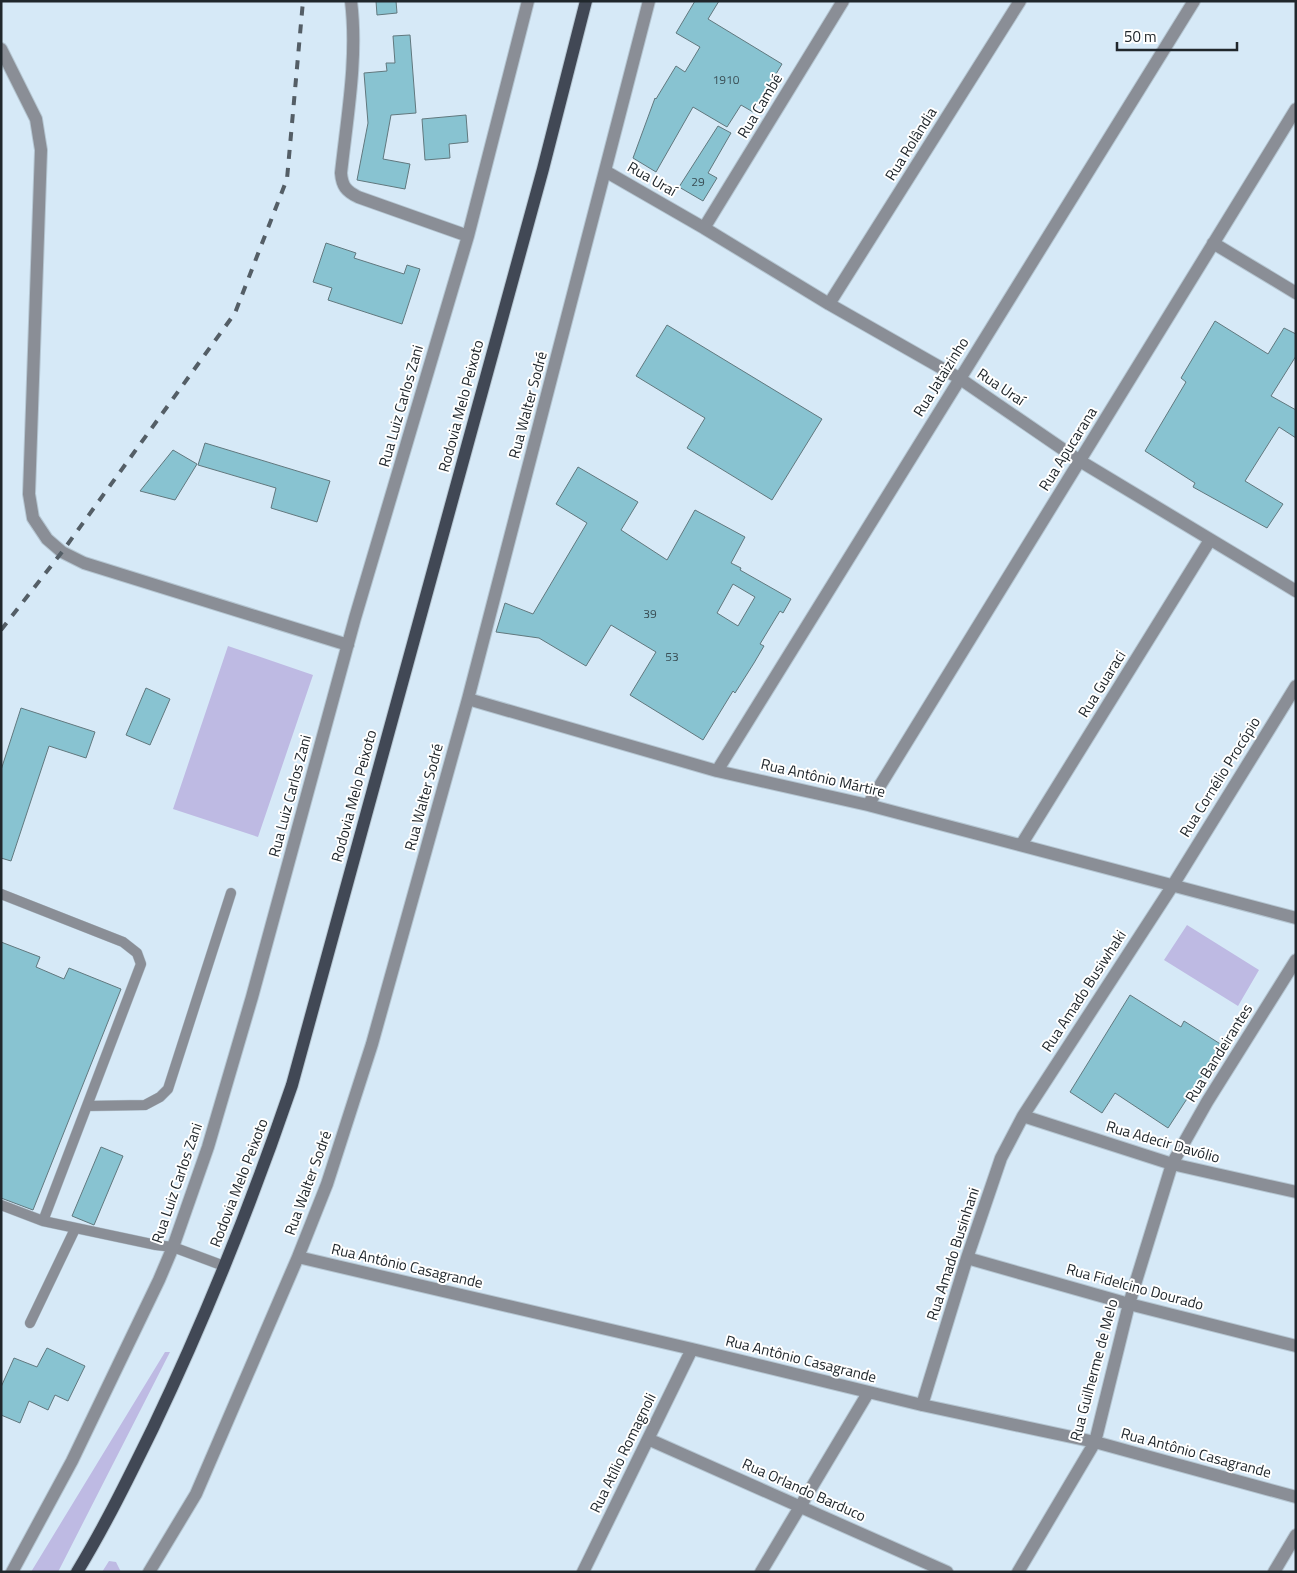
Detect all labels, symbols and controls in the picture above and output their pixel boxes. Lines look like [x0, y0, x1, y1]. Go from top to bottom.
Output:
scale bar [1117, 20, 1237, 52]
text: 50 m [1124, 25, 1157, 48]
street label: Rua Cambé [731, 69, 788, 142]
house number: 1910 [713, 70, 740, 89]
street label: Rua Rolândia [879, 102, 943, 185]
street label: Rua Uraí [623, 155, 683, 203]
house number: 29 [691, 172, 705, 191]
street label: Rua Jataizinho [907, 332, 974, 421]
street label: Rodovia Melo Peixoto [432, 337, 489, 475]
street label: Rua Luiz Carlos Zani [372, 342, 429, 470]
street label: Rua Walter Sodré [502, 349, 553, 461]
street label: Rua Uraí [973, 362, 1031, 412]
street label: Rua Apucarana [1033, 402, 1103, 495]
house number: 39 [643, 604, 657, 623]
street label: Rua Guaraci [1072, 646, 1131, 722]
house number: 53 [665, 647, 679, 666]
street label: Rua Cornélio Procópio [1173, 712, 1266, 841]
street label: Rodovia Melo Peixoto [325, 727, 382, 865]
street label: Rua Luiz Carlos Zani [262, 732, 317, 860]
street label: Rua Walter Sodré [398, 741, 449, 853]
street label: Rua Antônio Mártire [759, 752, 888, 803]
street label: Rua Amado Busiwhaki [1036, 925, 1132, 1056]
street label: Rua Bandeirantes [1179, 999, 1258, 1106]
street label: Rua Adecir Davólio [1104, 1114, 1223, 1169]
street label: Rodovia Melo Peixoto [203, 1115, 274, 1251]
street label: Rua Luiz Carlos Zani [145, 1120, 208, 1246]
street label: Rua Walter Sodré [278, 1127, 337, 1238]
street label: Rua Amado Businhani [920, 1184, 985, 1323]
street label: Rua Antônio Casagrande [329, 1237, 485, 1294]
street label: Rua Fidelcino Dourado [1064, 1257, 1206, 1316]
street label: Rua Guilherme de Melo [1063, 1296, 1124, 1444]
street label: Rua Antônio Casagrande [723, 1329, 879, 1388]
street label: Rua Atílio Romagnoli [584, 1389, 662, 1517]
street label: Rua Antônio Casagrande [1118, 1421, 1274, 1484]
street label: Rua Orlando Barduco [739, 1452, 870, 1527]

